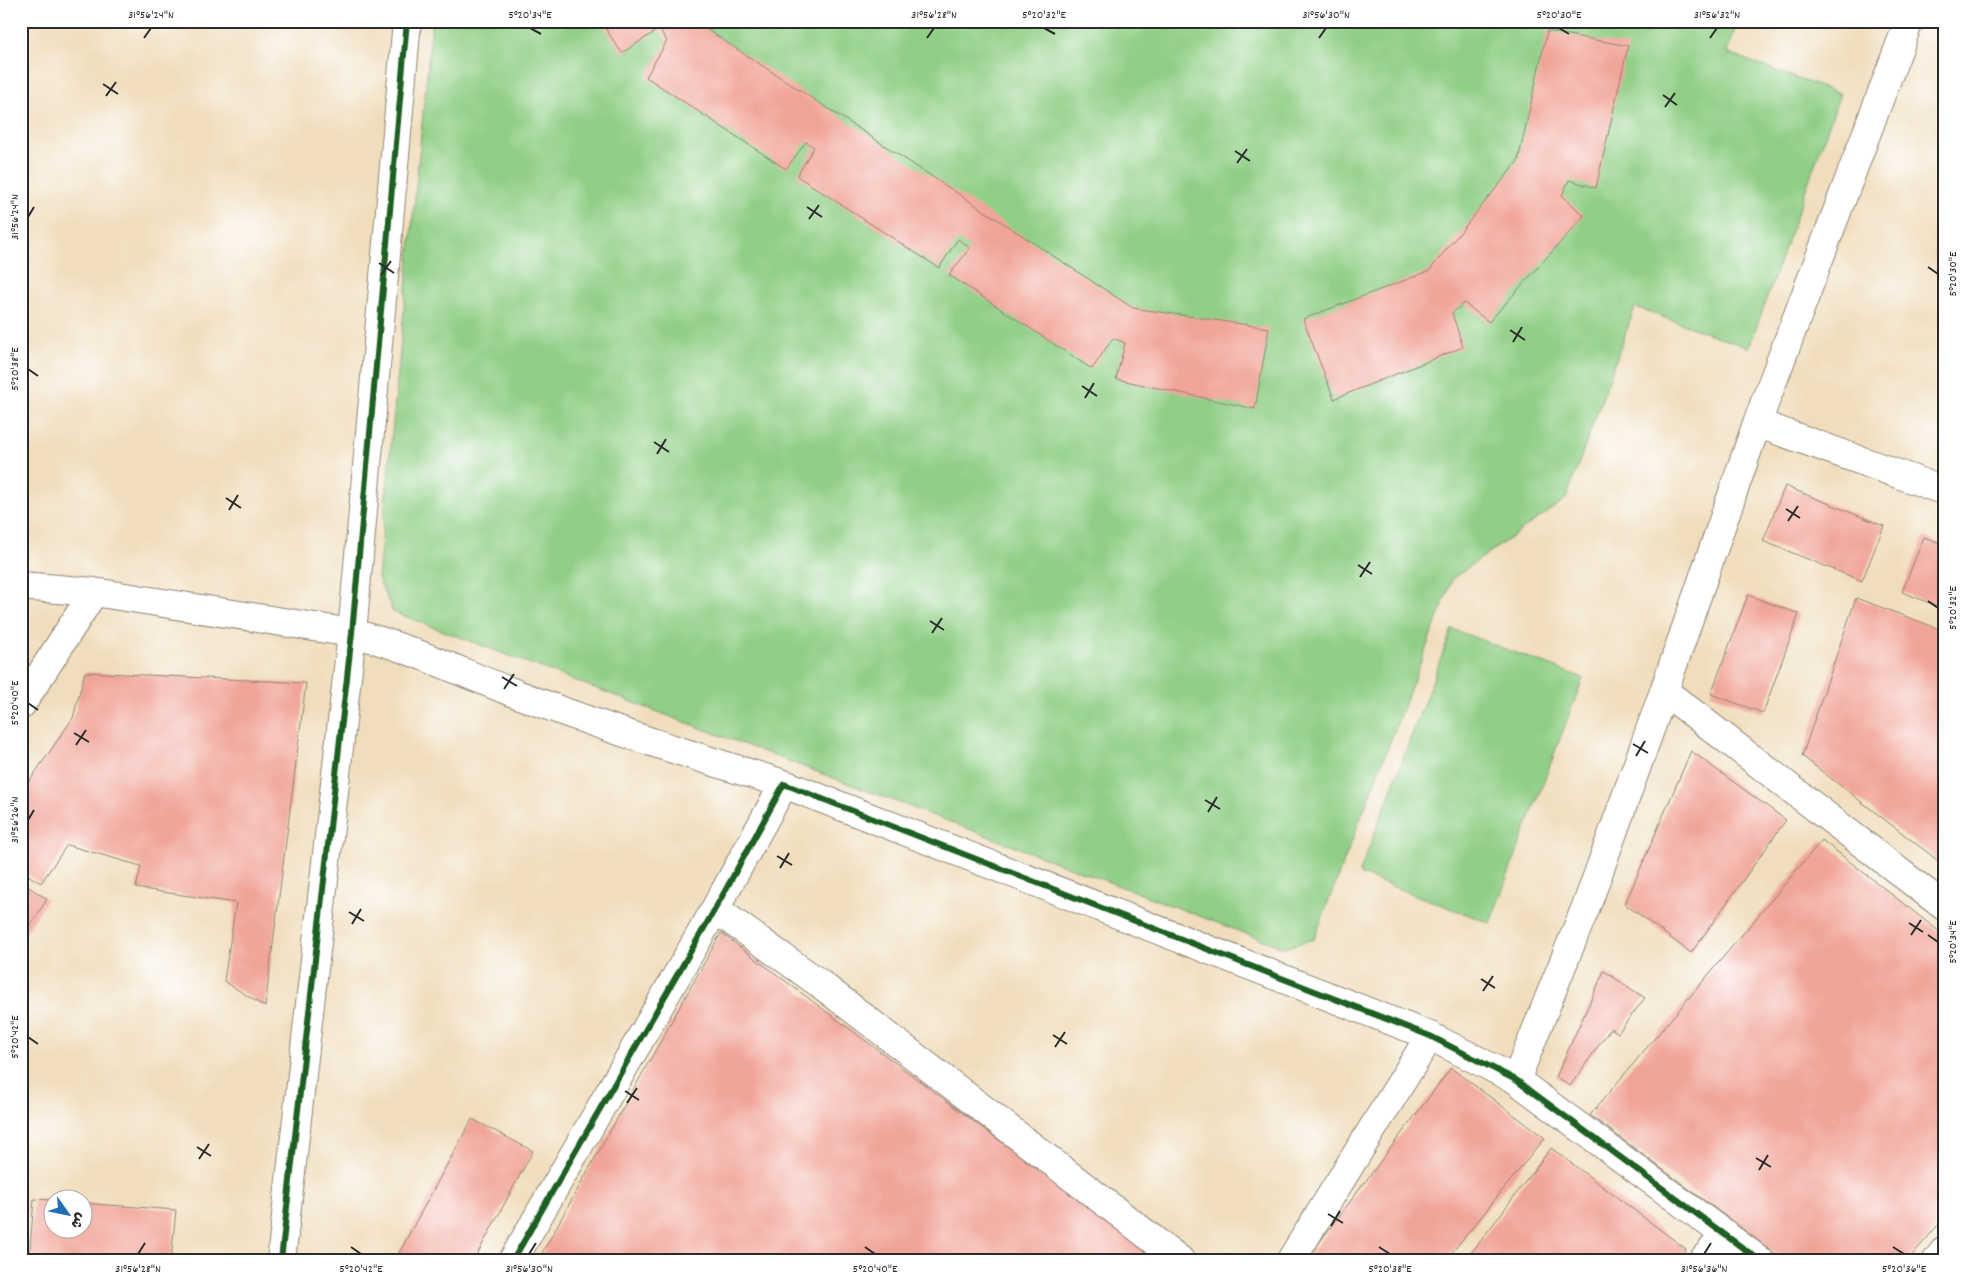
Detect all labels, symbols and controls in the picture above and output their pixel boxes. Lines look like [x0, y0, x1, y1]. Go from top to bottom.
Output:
text: 31°56'24"N [128, 7, 174, 24]
text: 5°20'34"E [508, 7, 552, 24]
text: 31°56'28"N [911, 7, 957, 24]
text: 5°20'32"E [1022, 7, 1066, 24]
text: 31°56'30"N [1302, 7, 1350, 24]
text: 5°20'30"E [1536, 7, 1582, 24]
text: 31°56'32"N [1694, 7, 1740, 24]
text: 31°56'24"N [7, 194, 24, 240]
text: 5°20'30"E [1945, 251, 1962, 297]
text: 5°20'38"E [7, 347, 24, 391]
text: 5°20'32"E [1945, 586, 1962, 630]
text: 5°20'40"E [7, 680, 24, 725]
text: 31°56'26"N [7, 796, 24, 843]
text: 5°20'34"E [1945, 920, 1962, 964]
text: 5°20'42"E [7, 1015, 24, 1059]
north arrow [42, 1188, 92, 1238]
text: ش [65, 1208, 90, 1232]
text: 31°56'28"N [115, 1261, 161, 1278]
text: 5°20'42"E [339, 1261, 383, 1278]
text: 31°56'30"N [505, 1261, 553, 1278]
text: 5°20'40"E [853, 1261, 898, 1278]
text: 5°20'38"E [1368, 1261, 1412, 1278]
text: 31°56'36"N [1680, 1261, 1728, 1278]
text: 5°20'36"E [1882, 1261, 1927, 1278]

